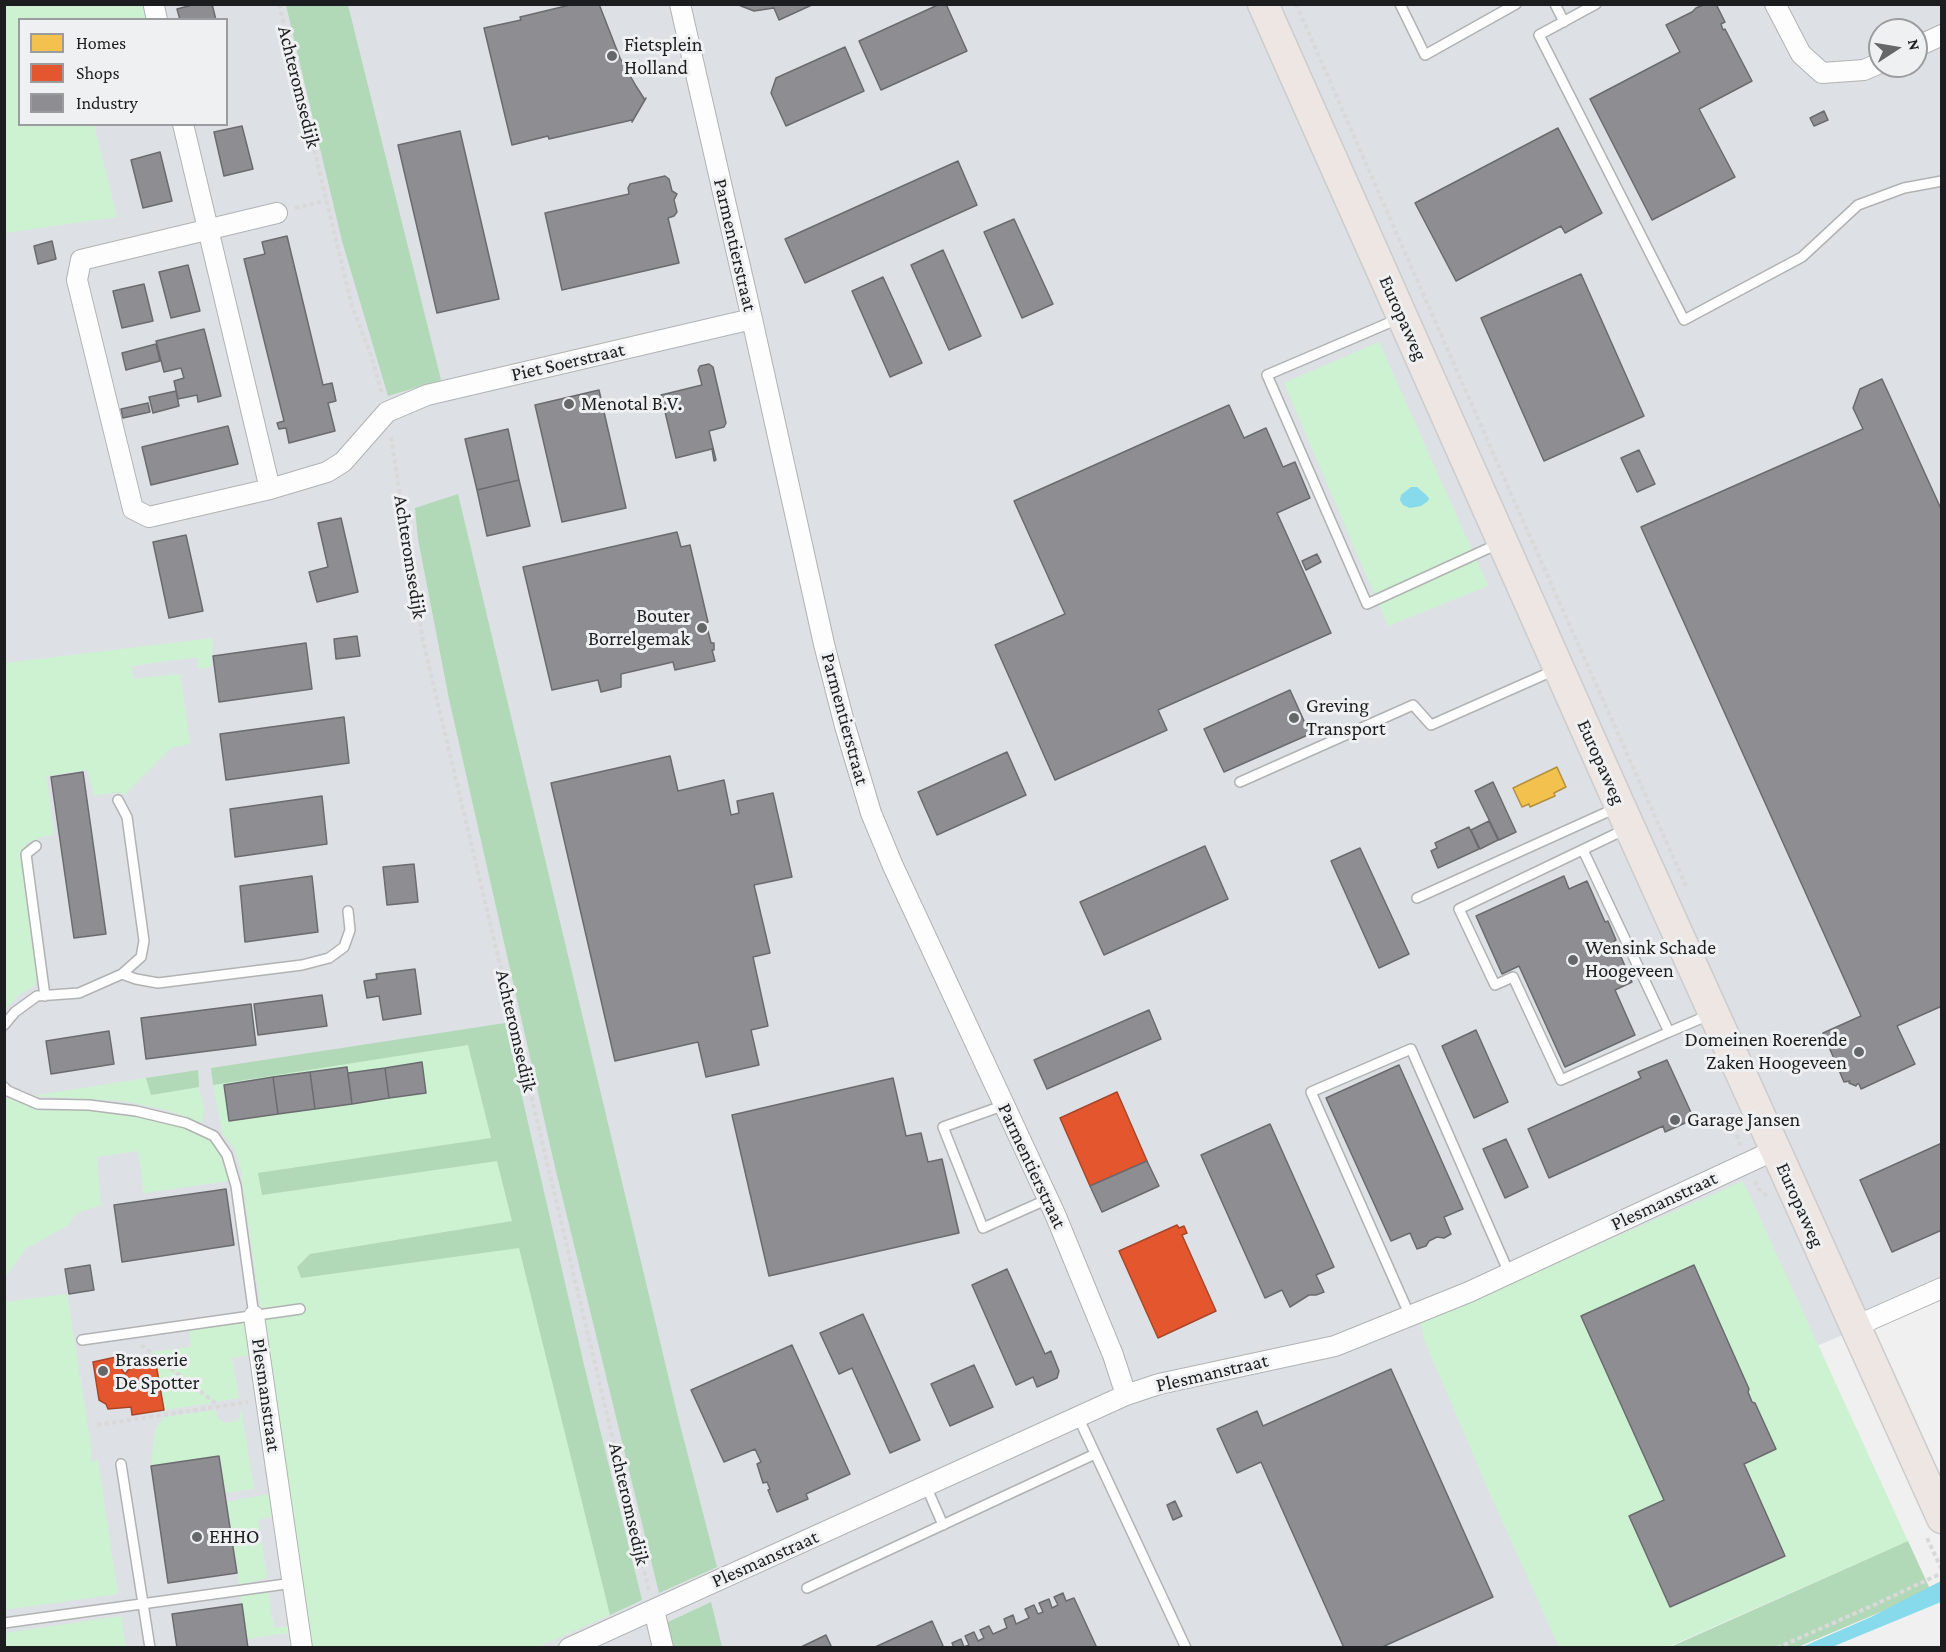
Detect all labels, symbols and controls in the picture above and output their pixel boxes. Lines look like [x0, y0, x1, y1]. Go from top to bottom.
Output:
legend [18, 18, 228, 126]
north arrow [1868, 18, 1928, 78]
street label: Achteromsedijk [272, 23, 326, 151]
text: Homes [76, 33, 126, 53]
place label: Fietsplein Holland [624, 33, 703, 80]
text: N [1905, 37, 1924, 52]
marker: Fietsplein Holland [605, 49, 619, 63]
text: Shops [76, 63, 120, 83]
text: Industry [76, 93, 138, 113]
street label: Parmentierstraat [708, 176, 762, 314]
street label: Europaweg [1374, 272, 1432, 364]
street label: Piet Soerstraat [509, 337, 627, 387]
place label: Menotal B.V. [581, 392, 682, 416]
marker: Menotal B.V. [562, 397, 576, 411]
street label: Achteromsedijk [388, 493, 432, 621]
place label: Bouter Borrelgemak [588, 604, 690, 651]
marker: Bouter Borrelgemak [695, 621, 709, 635]
street label: Parmentierstraat [816, 650, 874, 788]
place label: Greving Transport [1306, 694, 1386, 741]
marker: Greving Transport [1287, 711, 1301, 725]
street label: Europaweg [1572, 716, 1630, 808]
place label: Wensink Schade Hoogeveen [1585, 936, 1716, 983]
marker: Wensink Schade Hoogeveen [1566, 953, 1580, 967]
street label: Achteromsedijk [490, 967, 542, 1095]
place label: Domeinen Roerende Zaken Hoogeveen [1685, 1028, 1847, 1075]
marker: Domeinen Roerende Zaken Hoogeveen [1852, 1045, 1866, 1059]
street label: Parmentierstraat [992, 1099, 1072, 1233]
place label: Garage Jansen [1687, 1108, 1800, 1132]
marker: Garage Jansen [1668, 1113, 1682, 1127]
street label: Europaweg [1771, 1159, 1829, 1251]
street label: Plesmanstraat [1607, 1166, 1721, 1236]
street label: Plesmanstraat [246, 1337, 286, 1453]
place label: Brasserie De Spotter [115, 1348, 200, 1395]
street label: Plesmanstraat [1154, 1348, 1270, 1398]
marker: Brasserie De Spotter [96, 1364, 110, 1378]
street label: Achteromsedijk [603, 1440, 655, 1568]
place label: EHHO [209, 1525, 260, 1549]
street label: Plesmanstraat [708, 1525, 822, 1593]
marker: EHHO [190, 1530, 204, 1544]

